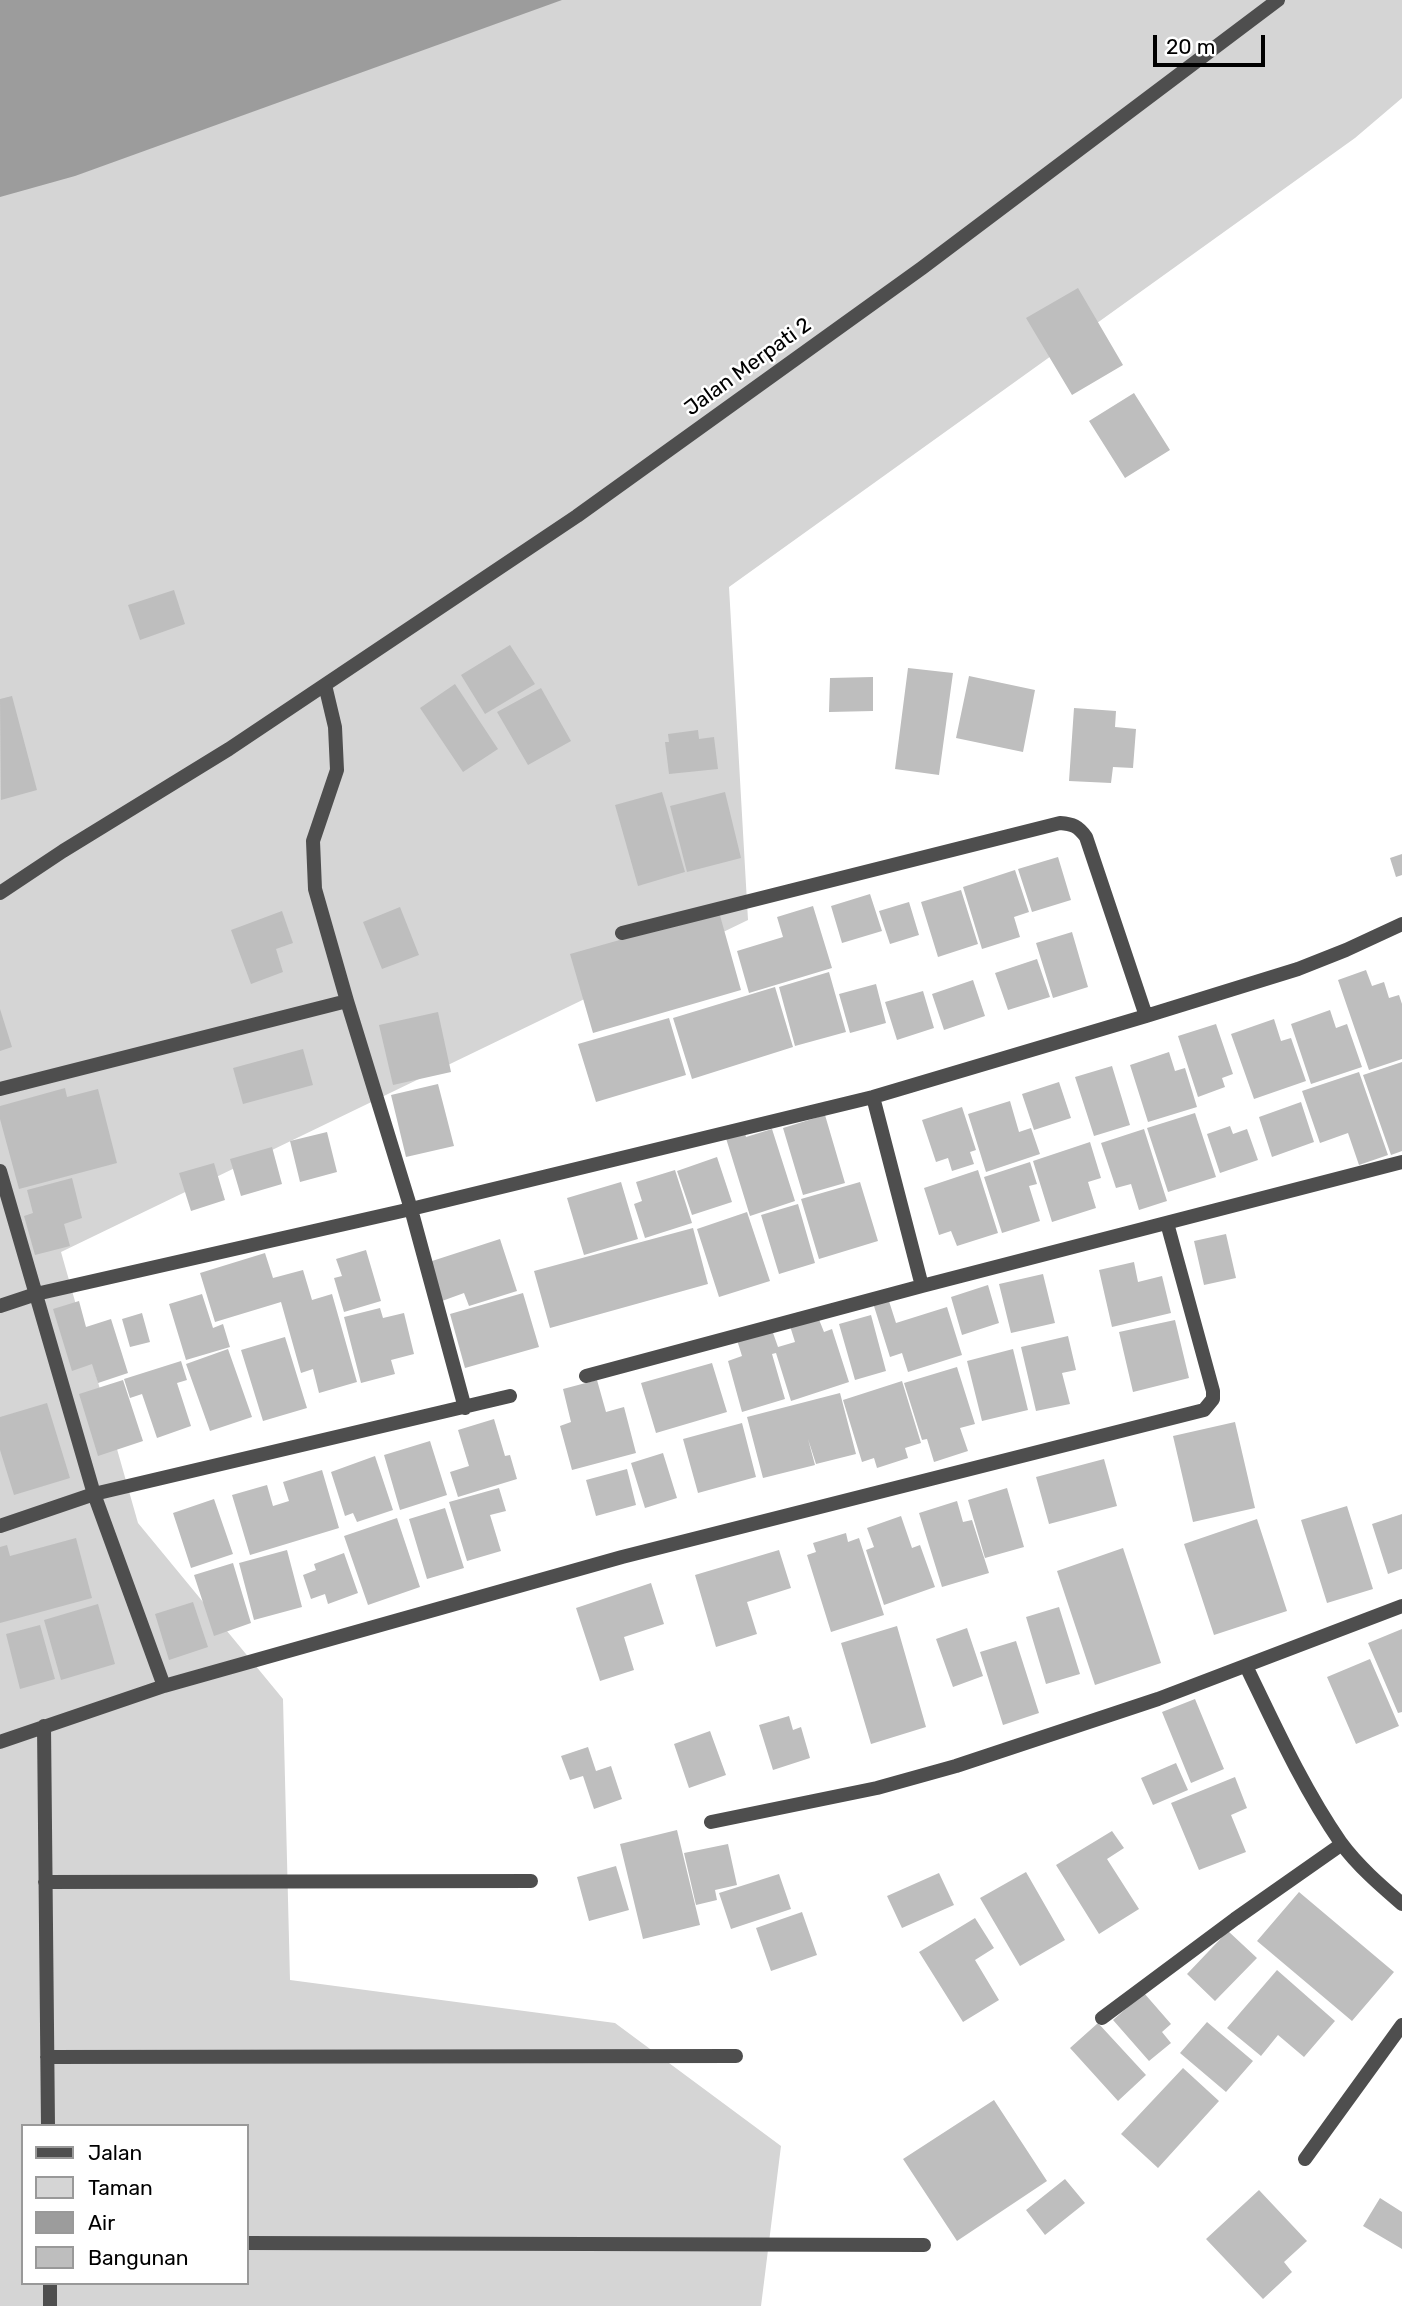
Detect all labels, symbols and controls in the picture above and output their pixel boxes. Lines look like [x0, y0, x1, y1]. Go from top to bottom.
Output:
scale bar [1157, 21, 1269, 65]
text: 20 m [1166, 34, 1215, 59]
street label: Jalan Merpati 2 [680, 313, 816, 421]
legend [21, 2124, 248, 2285]
text: Jalan [88, 2140, 142, 2165]
text: Taman [88, 2175, 153, 2200]
text: Air [88, 2210, 115, 2235]
text: Bangunan [88, 2245, 189, 2270]

